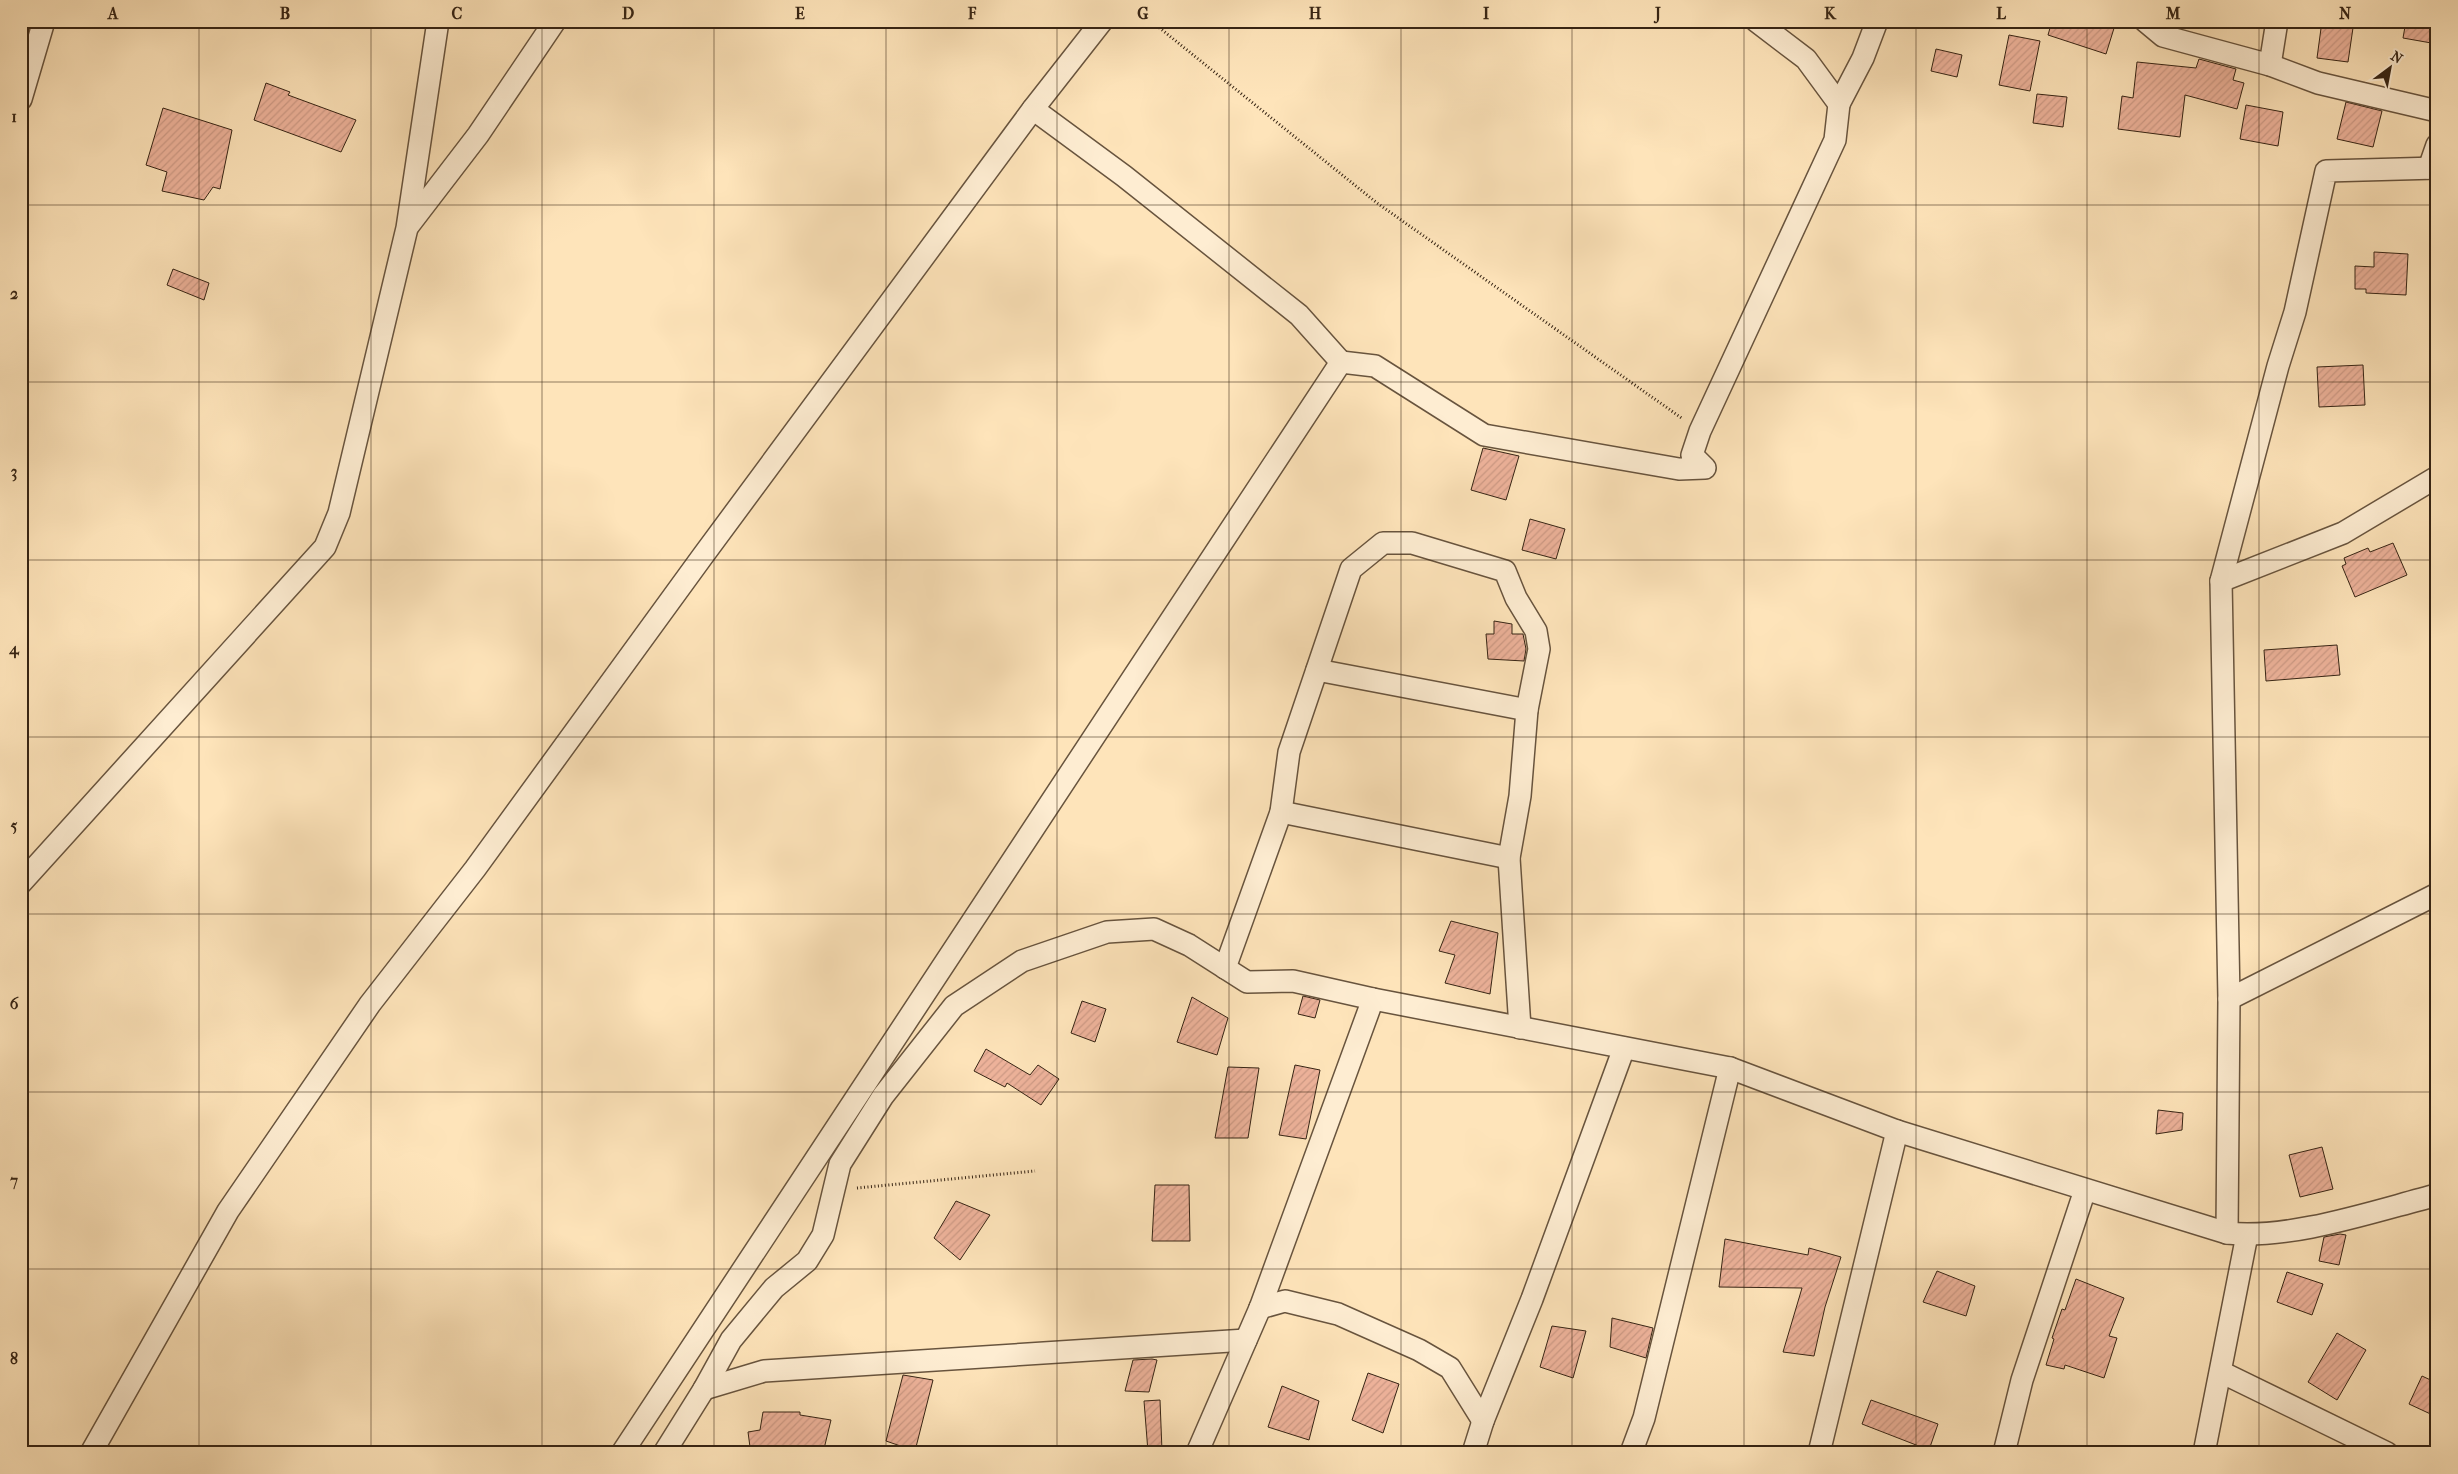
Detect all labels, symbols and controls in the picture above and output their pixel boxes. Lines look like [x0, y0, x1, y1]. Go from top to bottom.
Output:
text: A [107, 4, 119, 23]
text: B [280, 4, 290, 23]
text: C [452, 4, 463, 23]
text: D [622, 4, 634, 23]
text: E [795, 4, 805, 23]
text: F [967, 4, 977, 23]
text: G [1137, 4, 1149, 23]
text: H [1309, 4, 1322, 23]
text: I [1483, 4, 1490, 23]
text: J [1653, 4, 1661, 24]
text: K [1824, 4, 1837, 23]
text: L [1996, 4, 2006, 23]
text: M [2165, 4, 2181, 23]
text: N [2339, 4, 2352, 23]
north arrow [2366, 42, 2416, 92]
text: N [2388, 47, 2406, 68]
text: 1 [11, 107, 17, 126]
text: 2 [10, 284, 18, 303]
text: 3 [11, 462, 17, 482]
text: 4 [8, 639, 20, 659]
text: 5 [11, 816, 18, 835]
text: 6 [10, 994, 19, 1013]
text: 7 [9, 1171, 18, 1190]
text: 8 [10, 1349, 18, 1368]

